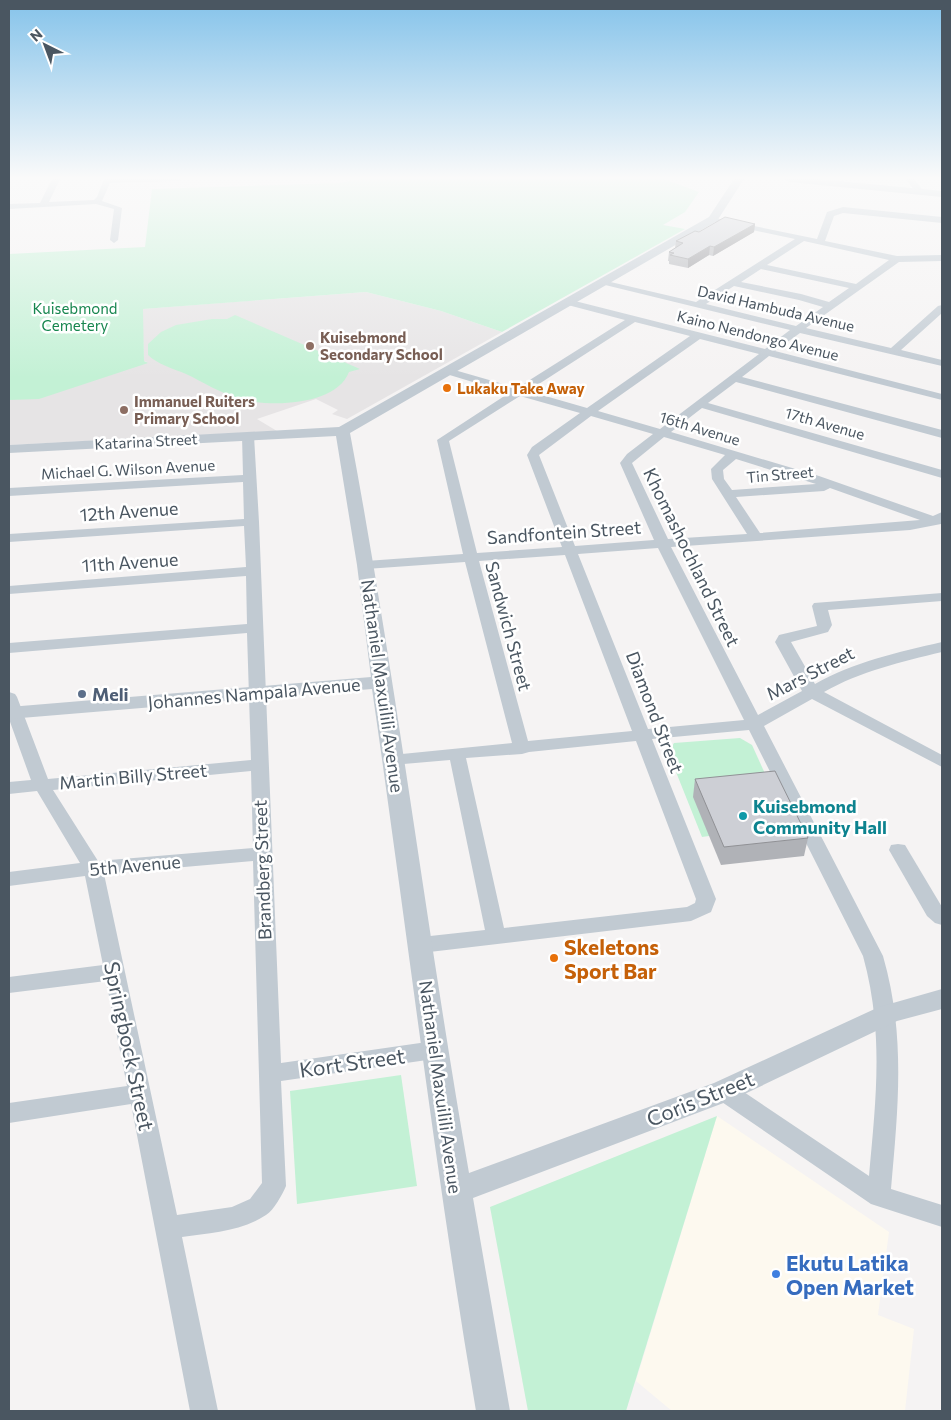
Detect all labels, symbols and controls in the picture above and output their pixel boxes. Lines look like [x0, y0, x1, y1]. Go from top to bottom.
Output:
north arrow [20, 20, 70, 70]
text: N [26, 25, 46, 45]
street label: David Hambuda Avenue [696, 281, 856, 335]
park label: Kuisebmond Cemetery [32, 299, 118, 334]
street label: Kaino Nendongo Avenue [675, 306, 841, 364]
place label: Kuisebmond Secondary School [320, 328, 443, 363]
marker: Kuisebmond Secondary School [304, 340, 316, 352]
place label: Lukaku Take Away [457, 379, 586, 397]
marker: Lukaku Take Away [441, 382, 453, 394]
place label: Immanuel Ruiters Primary School [134, 392, 255, 427]
street label: 17th Avenue [783, 403, 867, 443]
marker: Immanuel Ruiters Primary School [118, 404, 130, 416]
street label: 16th Avenue [658, 407, 742, 449]
street label: Katarina Street [94, 429, 198, 453]
street label: Michael G. Wilson Avenue [40, 455, 216, 483]
street label: Tin Street [746, 462, 814, 486]
street label: Khomashochland Street [639, 464, 745, 650]
street label: 12th Avenue [79, 497, 179, 525]
street label: Sandfontein Street [486, 516, 642, 548]
street label: 11th Avenue [81, 548, 179, 576]
street label: Sandwich Street [481, 559, 537, 693]
street label: Nathaniel Maxuilili Avenue [357, 578, 409, 794]
street label: Mars Street [762, 641, 858, 705]
street label: Diamond Street [622, 648, 688, 776]
street label: Johannes Nampala Avenue [147, 673, 361, 713]
place label: Meli [92, 683, 129, 705]
marker: Meli [76, 688, 88, 700]
street label: Martin Billy Street [58, 759, 208, 793]
place label: Kuisebmond Community Hall [753, 795, 887, 838]
street label: Brandberg Street [249, 800, 275, 940]
marker: Kuisebmond Community Hall [737, 810, 749, 822]
street label: 5th Avenue [88, 850, 182, 880]
place label: Skeletons Sport Bar [564, 934, 659, 983]
marker: Skeletons Sport Bar [548, 952, 560, 964]
street label: Springbock Street [100, 959, 160, 1133]
street label: Nathaniel Maxuilili Avenue [415, 979, 467, 1195]
street label: Kort Street [298, 1042, 406, 1082]
street label: Coris Street [643, 1065, 757, 1131]
place label: Ekutu Latika Open Market [786, 1250, 914, 1299]
marker: Ekutu Latika Open Market [770, 1268, 782, 1280]

